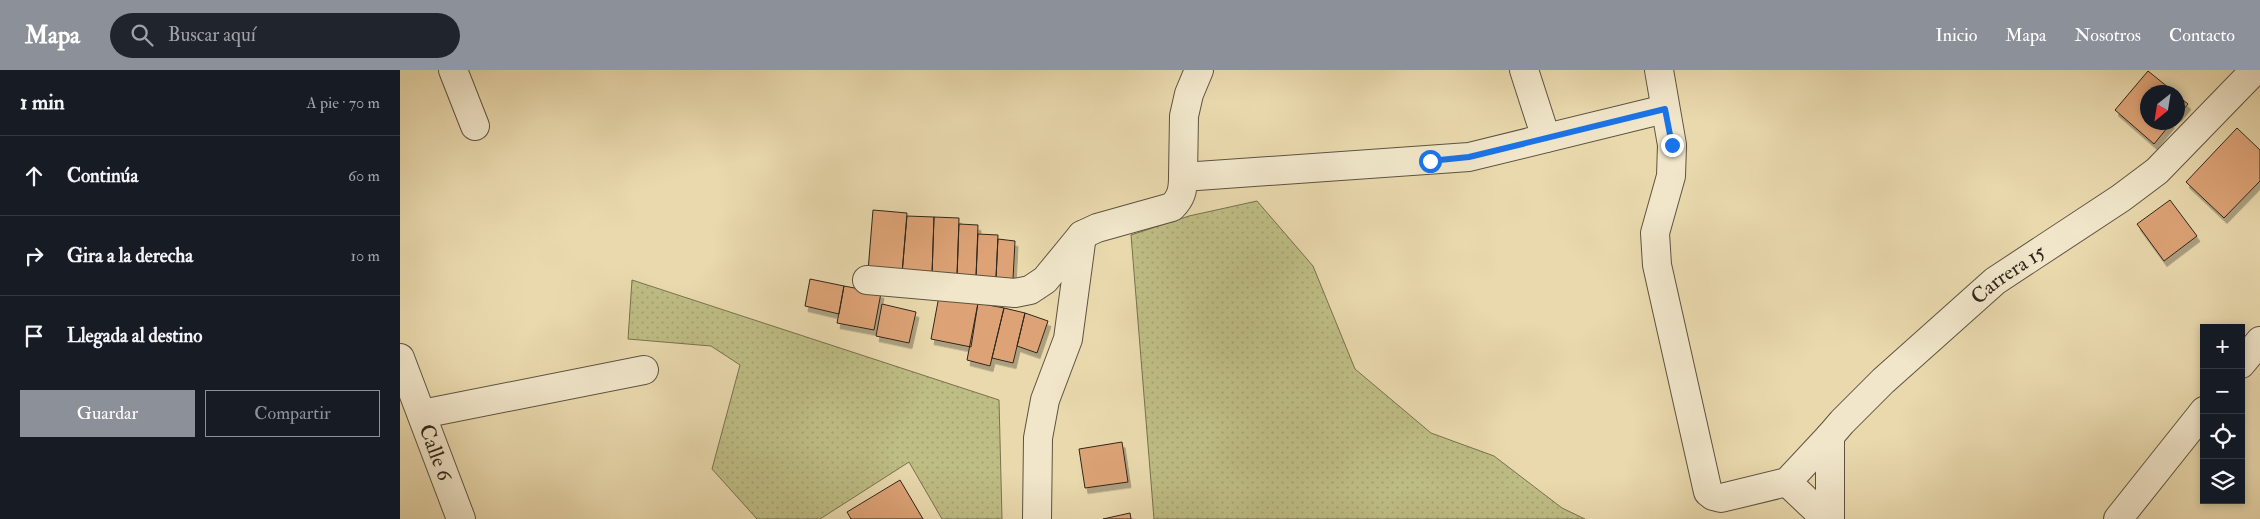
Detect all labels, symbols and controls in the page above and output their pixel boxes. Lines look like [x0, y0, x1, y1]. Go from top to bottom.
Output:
search box [110, 13, 460, 58]
text: Mapa [25, 20, 80, 51]
icon: search [128, 21, 156, 49]
text: Buscar aquí [168, 23, 256, 47]
text: Inicio [1935, 24, 1977, 47]
text: Mapa [2005, 24, 2047, 47]
text: Nosotros [2075, 24, 2141, 47]
text: Contacto [2169, 24, 2235, 47]
north arrow [2140, 85, 2185, 130]
text: 1 min [20, 89, 65, 116]
text: A pie · 70 m [306, 93, 380, 113]
route end [1661, 134, 1684, 157]
route start [1419, 150, 1442, 173]
icon: ahead [20, 162, 48, 190]
text: Continúa [67, 164, 138, 188]
text: 60 m [348, 166, 380, 186]
street label: Carrera 15 [1965, 238, 2051, 310]
icon: right [20, 242, 48, 270]
text: Gira a la derecha [67, 244, 193, 268]
text: 10 m [350, 246, 380, 266]
icon: arrive [20, 322, 48, 350]
text: Llegada al destino [67, 324, 202, 348]
map controls [2200, 324, 2245, 504]
button: + [2200, 324, 2245, 369]
button: − [2200, 369, 2245, 414]
button: Guardar [20, 390, 195, 437]
button: Compartir [205, 390, 380, 437]
button: locate [2200, 414, 2245, 459]
street label: Calle 6 [413, 420, 459, 486]
button: layers [2200, 459, 2245, 504]

